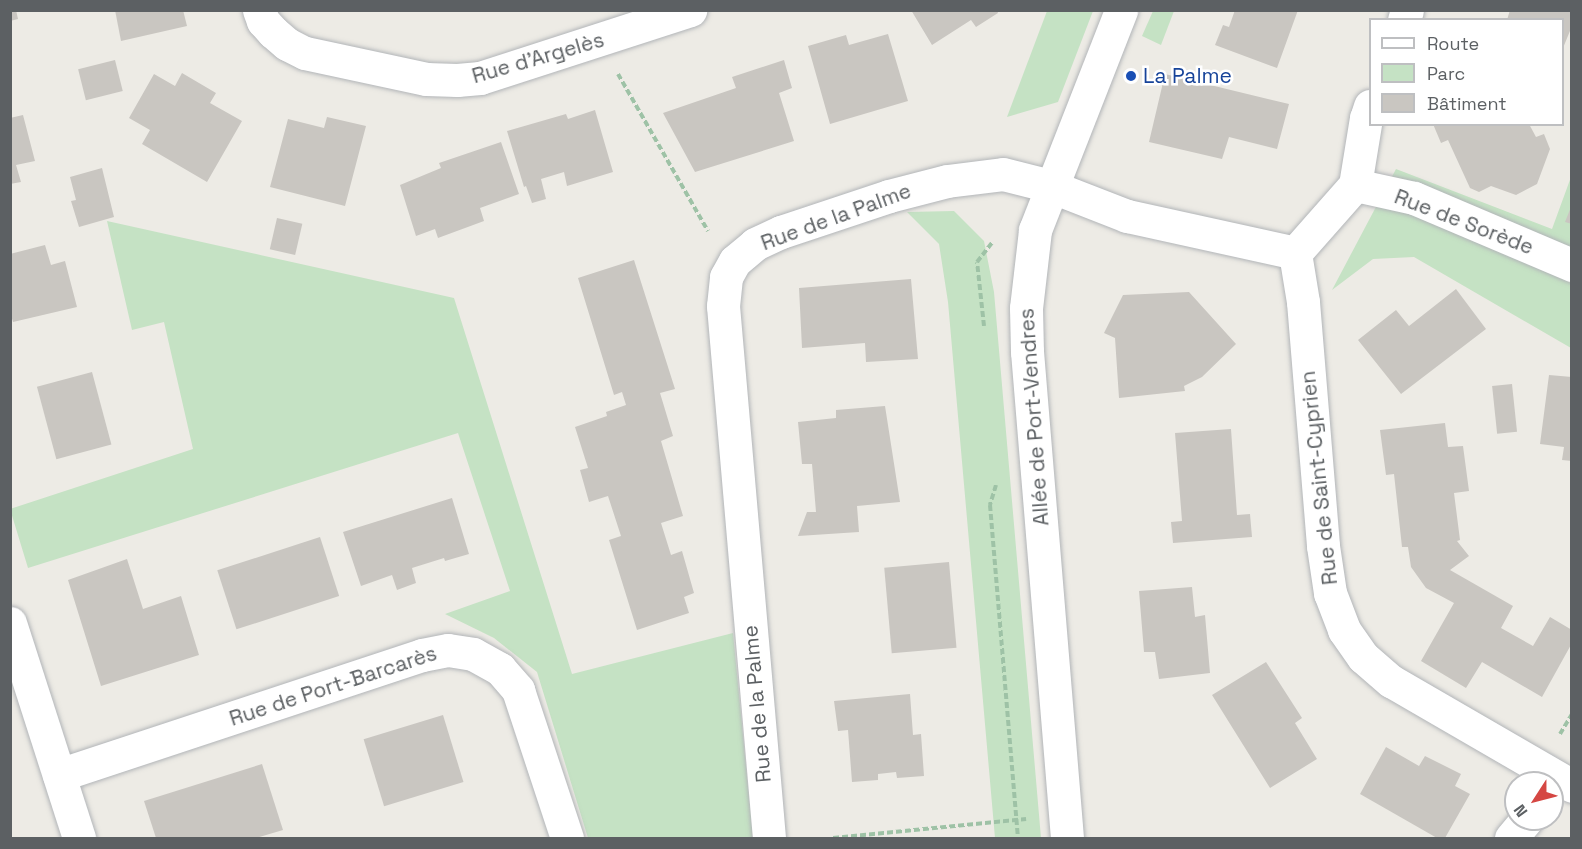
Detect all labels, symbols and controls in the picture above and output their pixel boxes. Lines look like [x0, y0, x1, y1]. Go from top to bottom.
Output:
legend [1369, 18, 1564, 126]
street label: Rue d'Argelès [469, 27, 607, 89]
text: Route [1427, 32, 1479, 55]
text: Parc [1427, 62, 1465, 85]
place label: La Palme [1143, 63, 1232, 89]
marker: La Palme [1124, 69, 1138, 83]
text: Bâtiment [1427, 92, 1507, 115]
street label: Rue de la Palme [757, 178, 915, 256]
street label: Rue de Sorède [1391, 184, 1537, 260]
street label: Allée de Port-Vendres [1014, 307, 1054, 527]
street label: Rue de Saint-Cyprien [1295, 370, 1343, 586]
street label: Rue de la Palme [738, 624, 776, 784]
street label: Rue de Port-Barcarès [226, 641, 440, 731]
north arrow [1504, 771, 1564, 831]
text: N [1509, 800, 1532, 821]

